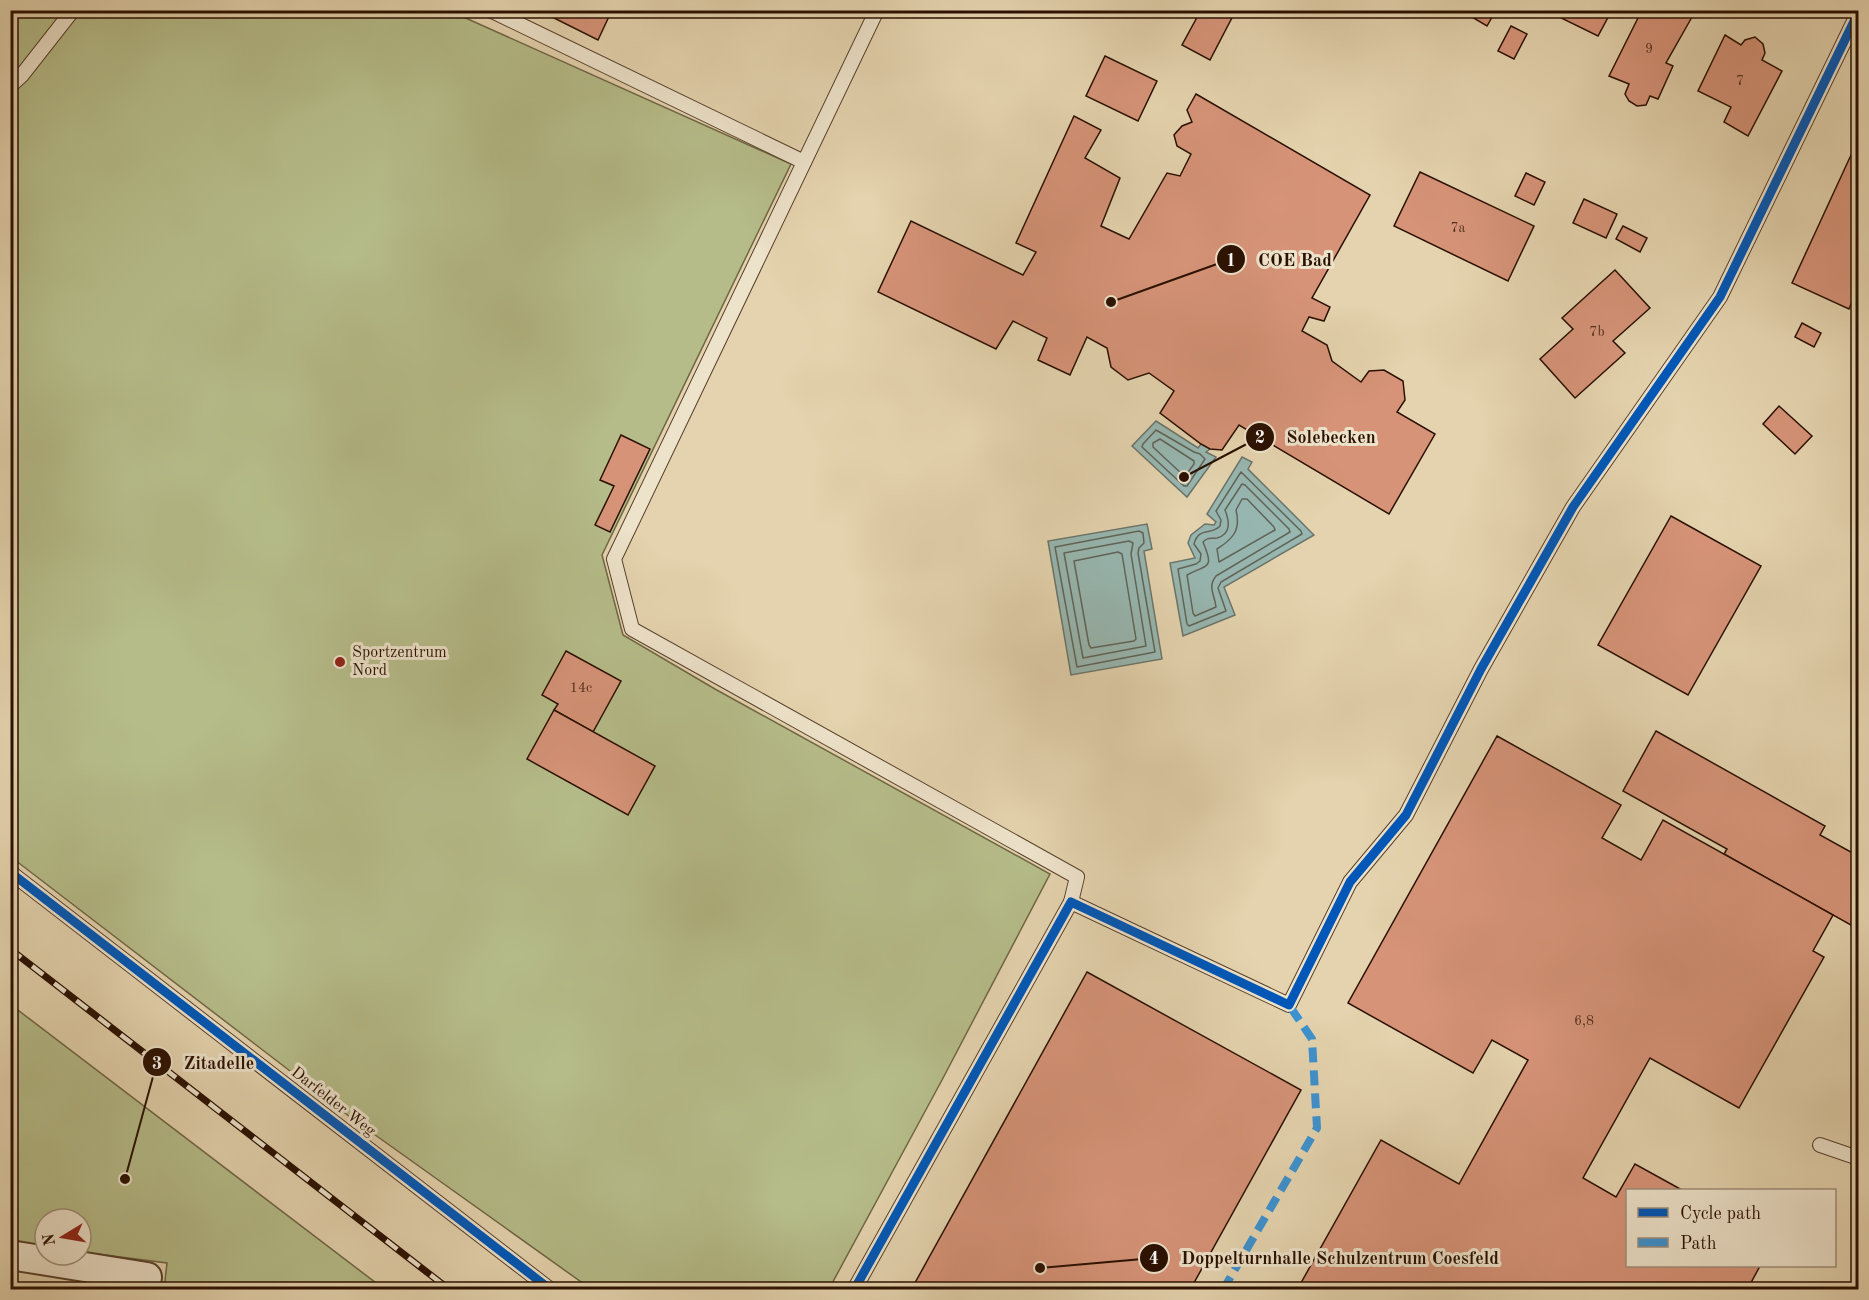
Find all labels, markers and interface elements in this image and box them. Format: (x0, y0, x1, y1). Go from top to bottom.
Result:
house number: 9 (1645, 42, 1653, 56)
house number: 7 (1736, 74, 1744, 88)
house number: 7a (1450, 221, 1466, 235)
callout: COE Bad (1216, 241, 1344, 277)
text: 1 (1226, 252, 1236, 270)
text: COE Bad (1258, 252, 1332, 270)
house number: 7b (1589, 325, 1605, 339)
callout: Solebecken (1245, 419, 1388, 455)
text: 2 (1255, 429, 1265, 447)
text: Solebecken (1286, 429, 1376, 447)
place label: Sportzentrum Nord (352, 645, 447, 679)
marker: Sportzentrum Nord (333, 655, 347, 669)
house number: 14c (570, 681, 592, 695)
house number: 6,8 (1574, 1014, 1594, 1028)
callout: Zitadelle (142, 1044, 266, 1080)
text: 3 (152, 1055, 162, 1073)
text: Zitadelle (184, 1055, 254, 1073)
street label: Darfelder Weg (288, 1064, 378, 1140)
legend (1626, 1189, 1836, 1267)
text: Cycle path (1680, 1205, 1761, 1223)
north arrow (33, 1207, 93, 1267)
text: N (41, 1231, 59, 1247)
text: Path (1680, 1235, 1717, 1253)
callout: Doppelturnhalle Schulzentrum Coesfeld (1139, 1240, 1511, 1276)
text: 4 (1149, 1250, 1159, 1268)
text: Doppelturnhalle Schulzentrum Coesfeld (1181, 1250, 1499, 1268)

